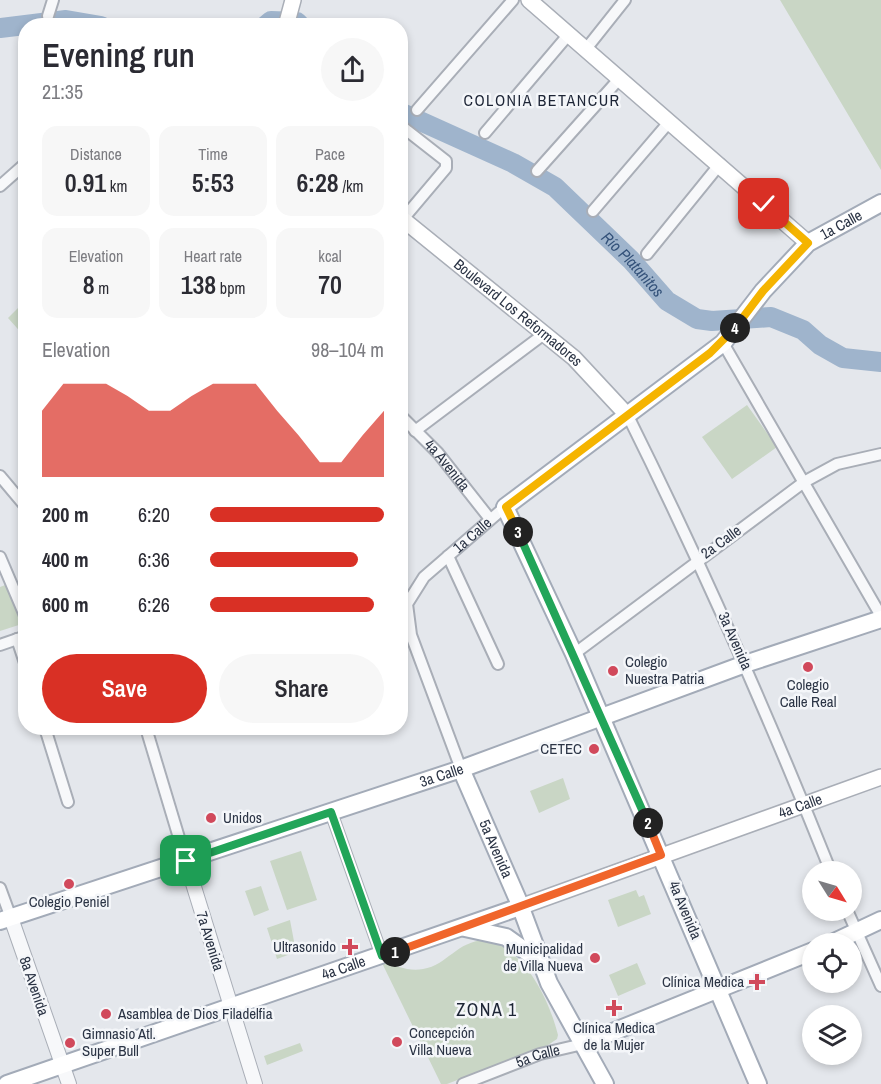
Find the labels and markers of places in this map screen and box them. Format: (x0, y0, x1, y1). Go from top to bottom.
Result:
pin (738, 178, 789, 229)
pin: 4 (720, 313, 750, 343)
pin: 3 (503, 517, 533, 547)
place label: Colegio Nuestra Patria (625, 651, 704, 689)
marker: Colegio Calle Real (801, 660, 815, 674)
marker: Colegio Nuestra Patria (606, 664, 620, 678)
place label: Colegio Calle Real (780, 674, 836, 712)
place label: CETEC (540, 738, 582, 759)
marker: CETEC (587, 742, 601, 756)
place label: Unidos (223, 807, 262, 828)
pin: 2 (633, 808, 663, 838)
marker: Unidos (204, 811, 218, 825)
pin (160, 835, 211, 886)
marker: Colegio Peniel (62, 877, 76, 891)
place label: Colegio Peniel (29, 891, 109, 912)
place label: Ultrasonido (273, 936, 336, 957)
pin: 1 (380, 937, 410, 967)
marker: Ultrasonido (341, 938, 359, 956)
place label: Municipalidad de Villa Nueva (503, 938, 583, 976)
marker: Municipalidad de Villa Nueva (588, 951, 602, 965)
place label: Clínica Medica (662, 971, 744, 992)
marker: Clínica Medica (748, 973, 766, 991)
marker: Clínica Medica de la Mujer (605, 999, 623, 1017)
place label: Asamblea de Dios Filadelfia (117, 1003, 273, 1024)
marker: Asamblea de Dios Filadelfia (99, 1007, 113, 1021)
place label: Clínica Medica de la Mujer (573, 1017, 655, 1055)
place label: Concepción Villa Nueva (409, 1022, 475, 1060)
place label: Gimnasio Atl. Super Bull (82, 1023, 156, 1061)
marker: Concepción Villa Nueva (390, 1035, 404, 1049)
marker: Gimnasio Atl. Super Bull (63, 1036, 77, 1050)

